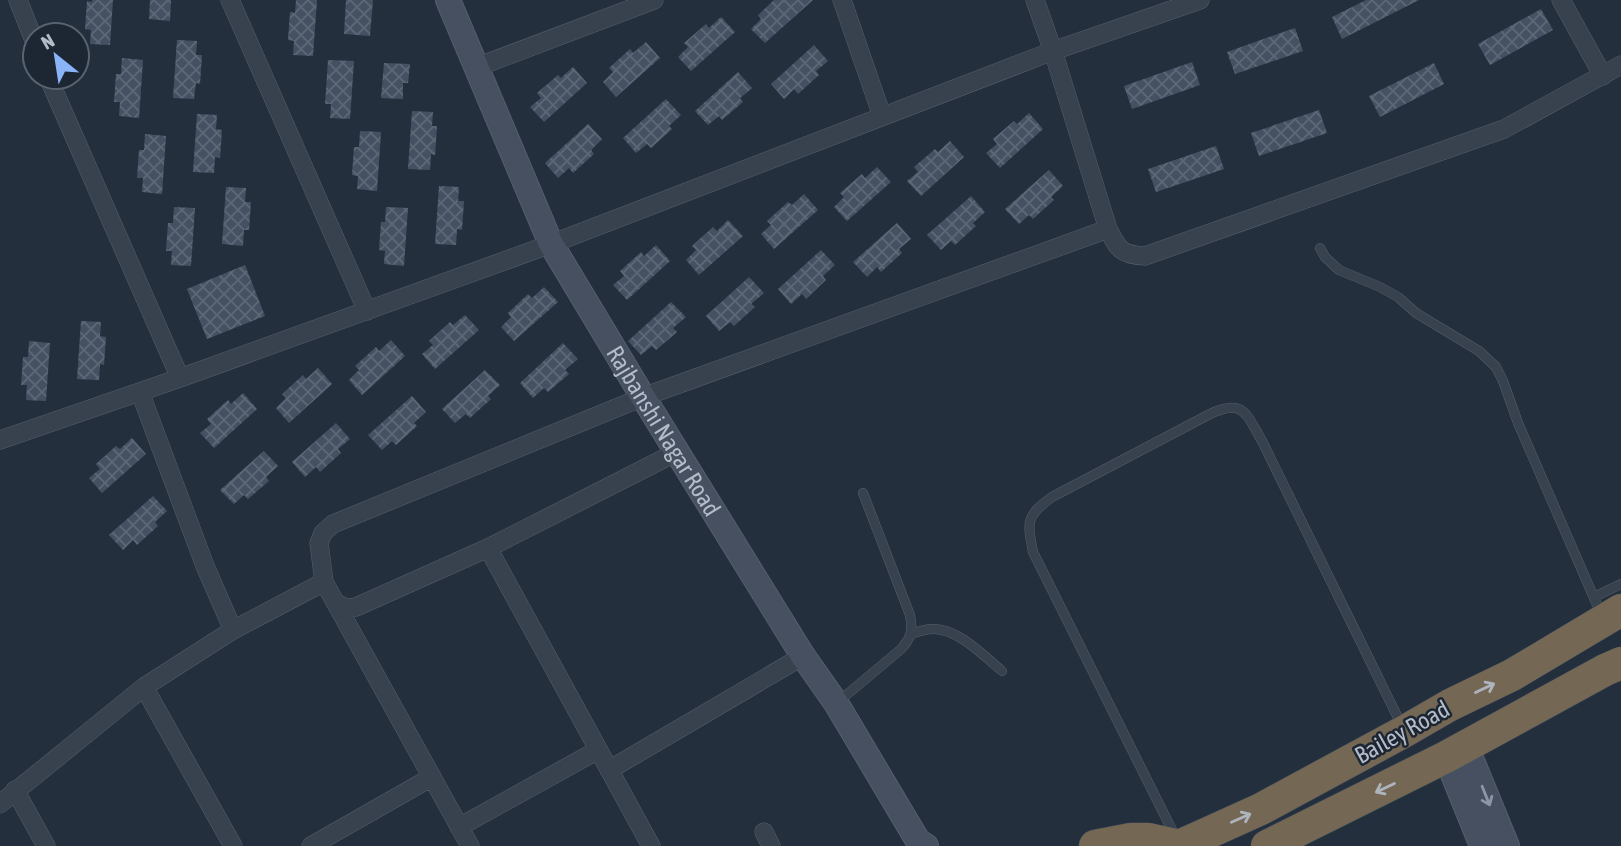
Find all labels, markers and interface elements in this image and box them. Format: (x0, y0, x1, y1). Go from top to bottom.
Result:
north arrow (21, 21, 91, 91)
text: N (37, 29, 58, 54)
street label: Rajbanshi Nagar Road (602, 341, 726, 521)
one-way arrow (1474, 681, 1495, 694)
street label: Bailey Road (1350, 695, 1454, 769)
one-way arrow (1375, 781, 1396, 795)
one-way arrow (1481, 784, 1494, 806)
one-way arrow (1230, 811, 1251, 824)

